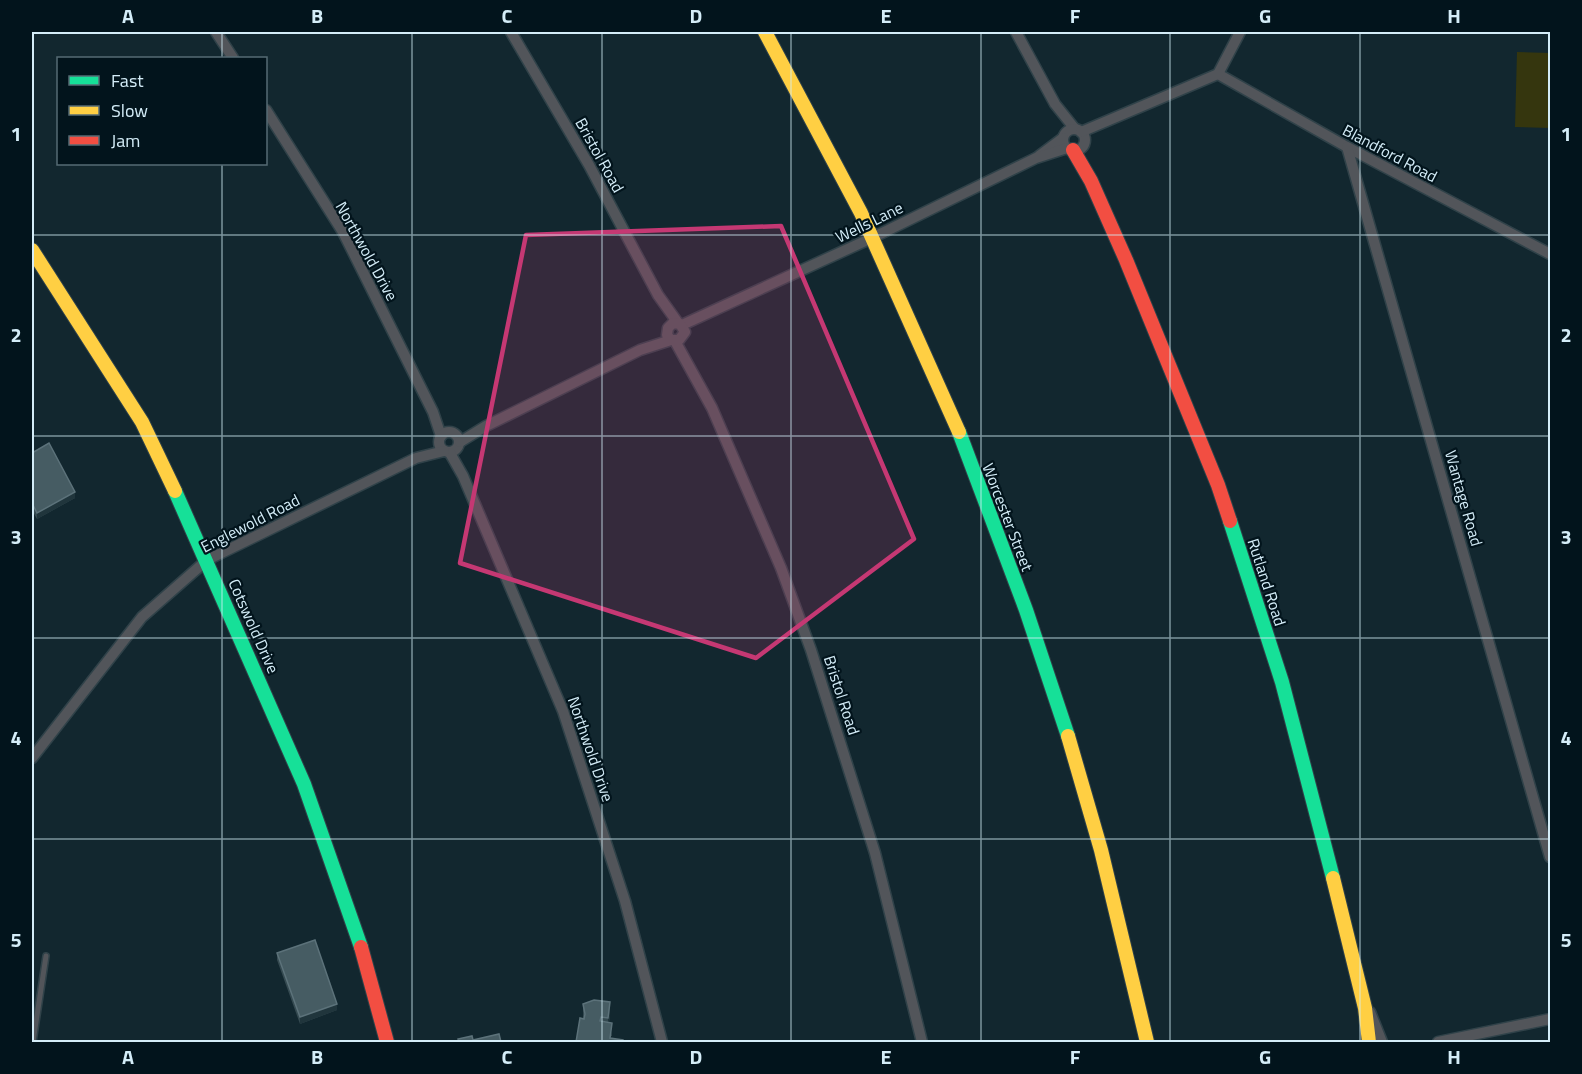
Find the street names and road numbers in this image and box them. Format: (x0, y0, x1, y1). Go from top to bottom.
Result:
street label: Bristol Road (570, 113, 630, 197)
street label: Blandford Road (1338, 118, 1442, 188)
street label: Wells Lane (831, 195, 907, 249)
street label: Northwold Drive (330, 197, 404, 305)
street label: Wantage Road (1439, 447, 1489, 549)
street label: Worcester Street (976, 459, 1040, 575)
street label: Englewold Road (196, 488, 304, 558)
street label: Rutland Road (1242, 535, 1292, 629)
street label: Cotswold Drive (222, 575, 286, 677)
street label: Bristol Road (818, 652, 866, 738)
street label: Northwold Drive (562, 693, 620, 805)

